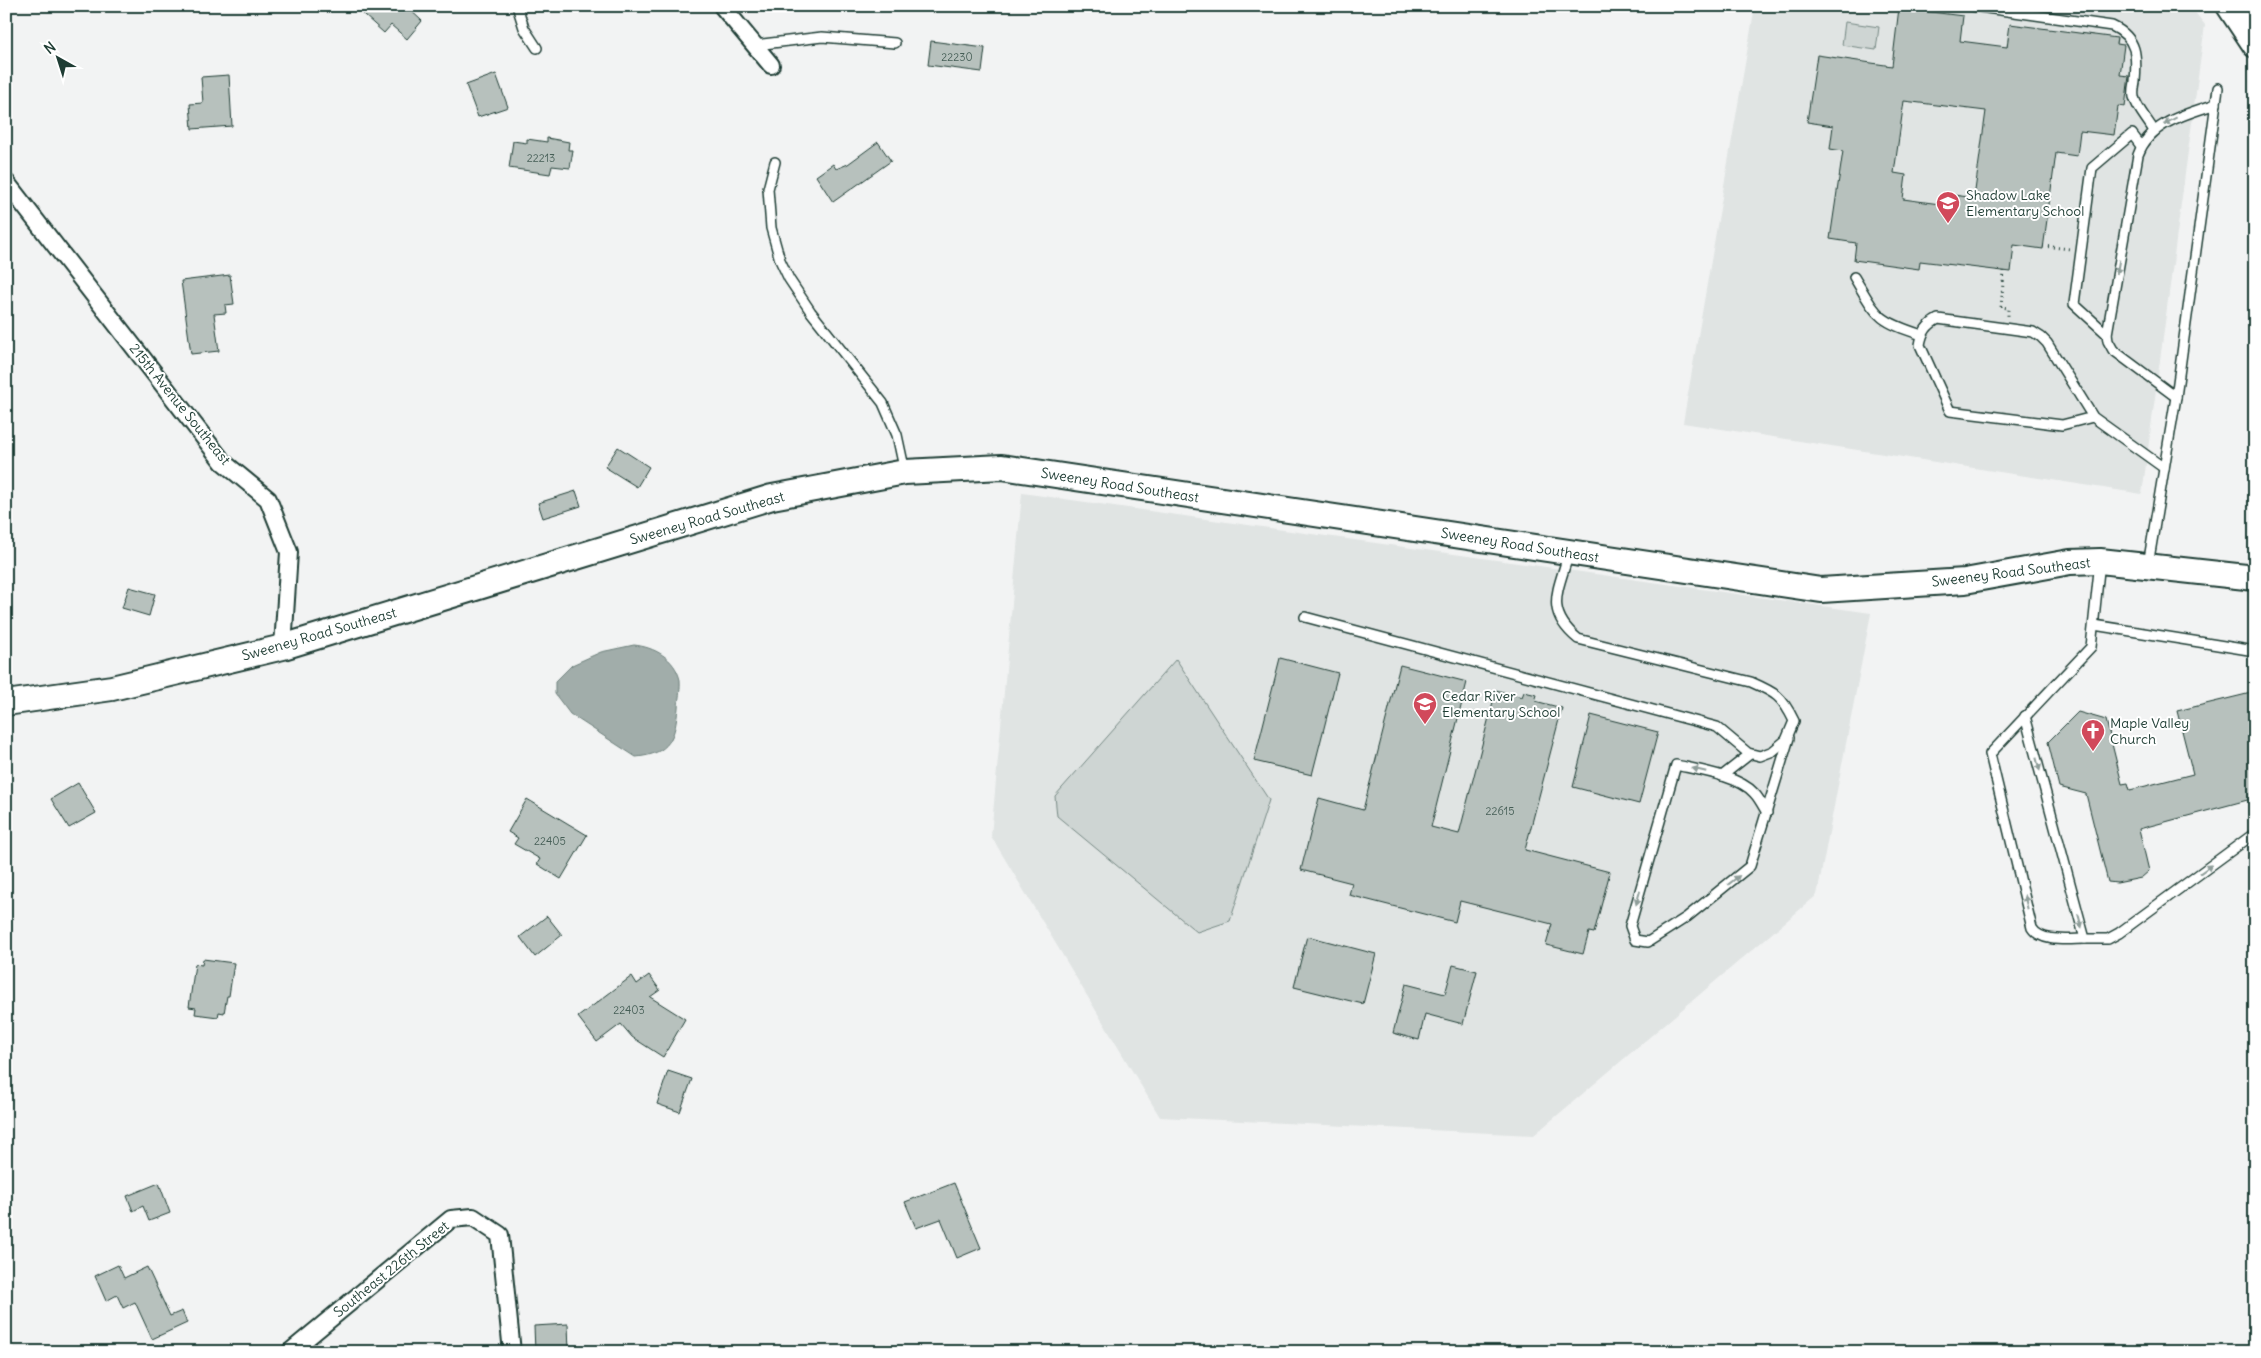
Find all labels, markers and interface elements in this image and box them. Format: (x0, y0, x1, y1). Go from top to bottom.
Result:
north arrow (32, 32, 82, 82)
text: N (40, 38, 59, 58)
house number: 22230 (941, 50, 973, 64)
one-way arrow (2164, 116, 2177, 125)
house number: 22213 (527, 151, 555, 165)
place label: Shadow Lake Elementary School (1966, 186, 2084, 220)
school or university icon: Shadow Lake Elementary School (1935, 190, 1961, 224)
one-way arrow (2114, 259, 2122, 275)
street label: 215th Avenue Southeast (126, 340, 235, 469)
street label: Sweeney Road Southeast (1040, 464, 1201, 506)
street label: Sweeney Road Southeast (628, 487, 787, 549)
street label: Sweeney Road Southeast (1440, 524, 1601, 566)
street label: Sweeney Road Southeast (1930, 553, 2092, 591)
street label: Sweeney Road Southeast (240, 603, 399, 665)
place label: Cedar River Elementary School (1442, 687, 1560, 721)
school or university icon: Cedar River Elementary School (1412, 691, 1438, 725)
place label: Maple Valley Church (2110, 714, 2189, 748)
church icon: Maple Valley Church (2080, 718, 2106, 752)
one-way arrow (2034, 756, 2042, 771)
one-way arrow (1692, 766, 1707, 774)
house number: 22615 (1485, 804, 1515, 818)
house number: 22405 (534, 834, 566, 848)
one-way arrow (2199, 864, 2213, 874)
one-way arrow (1727, 875, 1740, 886)
one-way arrow (1634, 891, 1642, 906)
one-way arrow (2021, 894, 2029, 909)
one-way arrow (2076, 913, 2084, 928)
house number: 22403 (613, 1003, 645, 1017)
street label: Southeast 226th Street (330, 1217, 453, 1321)

